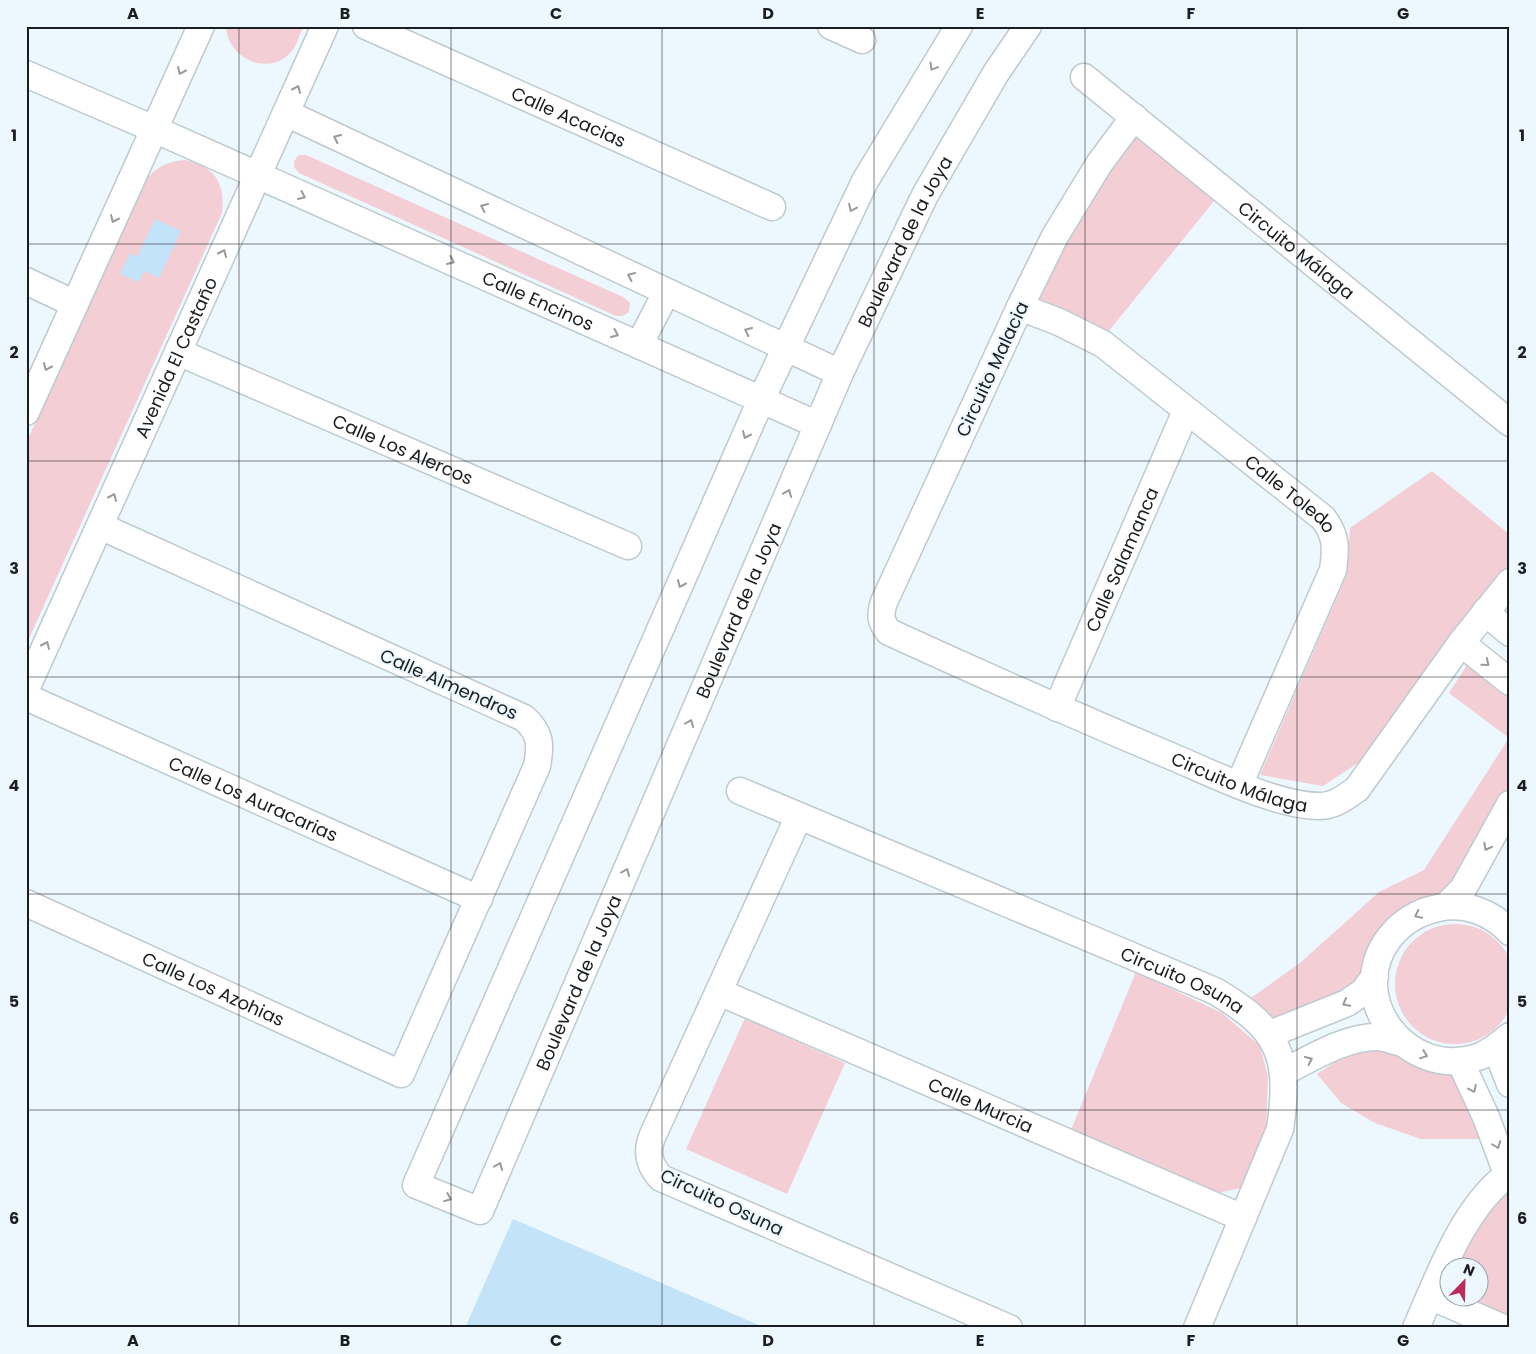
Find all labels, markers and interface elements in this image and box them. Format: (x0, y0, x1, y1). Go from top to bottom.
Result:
text: A (127, 2, 139, 25)
text: B (340, 2, 350, 25)
text: C (550, 2, 562, 25)
text: D (762, 2, 774, 25)
text: E (976, 2, 984, 25)
text: F (1187, 2, 1196, 25)
text: G (1397, 2, 1409, 25)
one-way arrow (929, 62, 939, 71)
one-way arrow (176, 66, 187, 75)
street label: Calle Acacias (507, 80, 630, 153)
one-way arrow (290, 85, 301, 94)
text: 1 (11, 124, 17, 147)
text: 1 (1519, 124, 1525, 147)
one-way arrow (333, 133, 342, 144)
street label: Boulevard de la Joya (851, 151, 958, 331)
one-way arrow (297, 189, 306, 200)
street label: Circuito Málaga (1233, 195, 1360, 305)
one-way arrow (480, 203, 489, 213)
one-way arrow (848, 203, 858, 212)
one-way arrow (109, 214, 120, 223)
one-way arrow (216, 249, 227, 258)
one-way arrow (446, 255, 455, 266)
street label: Calle Encinos (479, 265, 598, 336)
one-way arrow (627, 272, 636, 283)
street label: Avenida El Castaño (128, 273, 223, 442)
street label: Circuito Malacia (950, 297, 1034, 441)
one-way arrow (744, 326, 753, 337)
one-way arrow (610, 328, 619, 339)
text: 2 (9, 341, 19, 364)
text: 2 (1517, 341, 1527, 364)
one-way arrow (42, 362, 53, 371)
street label: Calle Los Alercos (329, 408, 477, 490)
one-way arrow (742, 430, 753, 439)
street label: Calle Toledo (1240, 448, 1342, 537)
street label: Calle Salamanca (1079, 483, 1164, 636)
one-way arrow (782, 489, 793, 498)
one-way arrow (107, 493, 117, 502)
street label: Boulevard de la Joya (689, 519, 787, 702)
text: 3 (9, 557, 19, 580)
text: 3 (1517, 557, 1527, 580)
one-way arrow (676, 579, 687, 588)
one-way arrow (40, 641, 51, 650)
street label: Calle Almendros (376, 642, 522, 726)
one-way arrow (1480, 657, 1489, 666)
one-way arrow (683, 719, 694, 728)
street label: Circuito Málaga (1167, 745, 1309, 818)
street label: Calle Los Auracarias (165, 750, 342, 847)
text: 4 (9, 774, 20, 797)
text: 4 (1517, 774, 1528, 797)
one-way arrow (1483, 841, 1493, 850)
one-way arrow (619, 868, 630, 877)
street label: Boulevard de la Joya (529, 891, 627, 1074)
one-way arrow (1414, 908, 1423, 919)
street label: Circuito Osuna (1117, 940, 1249, 1019)
street label: Calle Los Azohias (138, 945, 289, 1032)
text: 5 (9, 990, 19, 1013)
text: 5 (1517, 990, 1527, 1013)
one-way arrow (1342, 997, 1351, 1007)
one-way arrow (1419, 1049, 1428, 1059)
one-way arrow (1304, 1056, 1313, 1066)
street label: Calle Murcia (924, 1071, 1037, 1139)
one-way arrow (1467, 1084, 1477, 1093)
one-way arrow (1491, 1141, 1501, 1149)
one-way arrow (493, 1162, 504, 1171)
street label: Circuito Osuna (656, 1162, 788, 1242)
one-way arrow (443, 1192, 452, 1202)
text: 6 (9, 1207, 19, 1230)
text: 6 (1517, 1207, 1527, 1230)
north arrow (1438, 1256, 1488, 1306)
text: N (1460, 1259, 1478, 1281)
text: A (127, 1329, 139, 1352)
text: B (340, 1329, 350, 1352)
text: C (550, 1329, 562, 1352)
text: D (762, 1329, 774, 1352)
text: E (976, 1329, 984, 1352)
text: F (1187, 1329, 1196, 1352)
text: G (1397, 1329, 1409, 1352)

